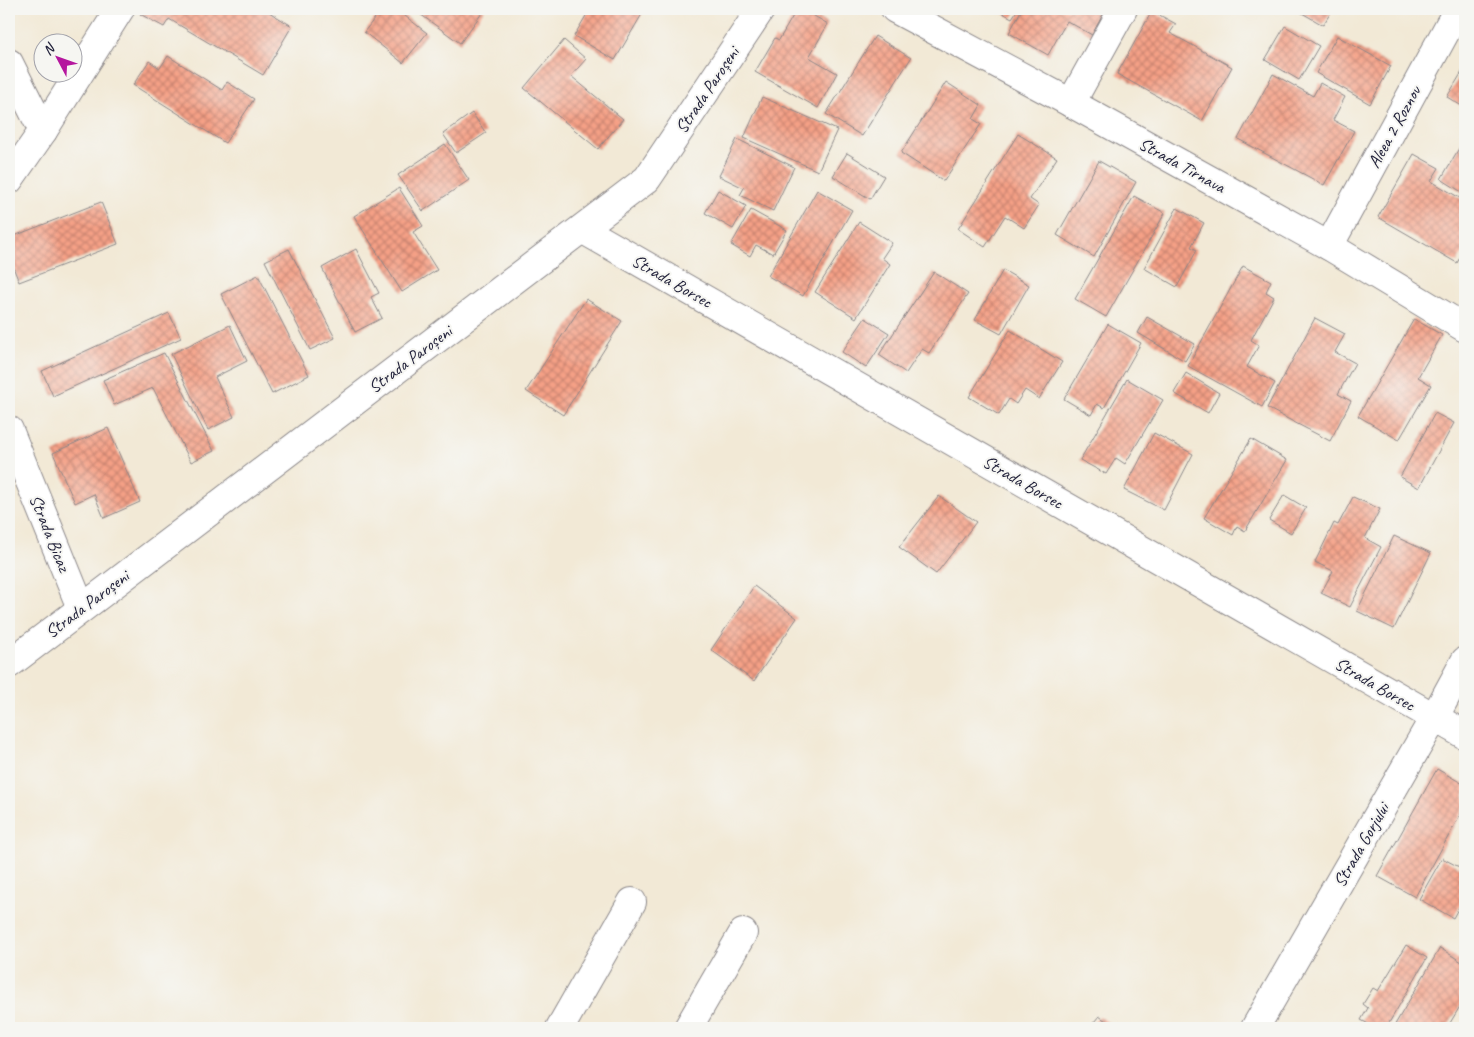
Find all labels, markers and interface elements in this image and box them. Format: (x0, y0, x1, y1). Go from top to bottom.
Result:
north arrow (32, 32, 82, 82)
text: N (39, 39, 59, 59)
street label: Strada Paroșeni (670, 40, 745, 137)
street label: Aleea 2 Roznov (1363, 81, 1426, 172)
street label: Strada Tîrnava (1135, 132, 1231, 199)
street label: Strada Borsec (628, 249, 717, 313)
street label: Strada Paroșeni (364, 319, 458, 398)
street label: Strada Borsec (979, 450, 1068, 514)
street label: Strada Bicaz (25, 491, 76, 577)
street label: Strada Paroșeni (41, 564, 135, 643)
street label: Strada Borsec (1331, 652, 1420, 716)
street label: Strada Gorjului (1328, 797, 1395, 891)

